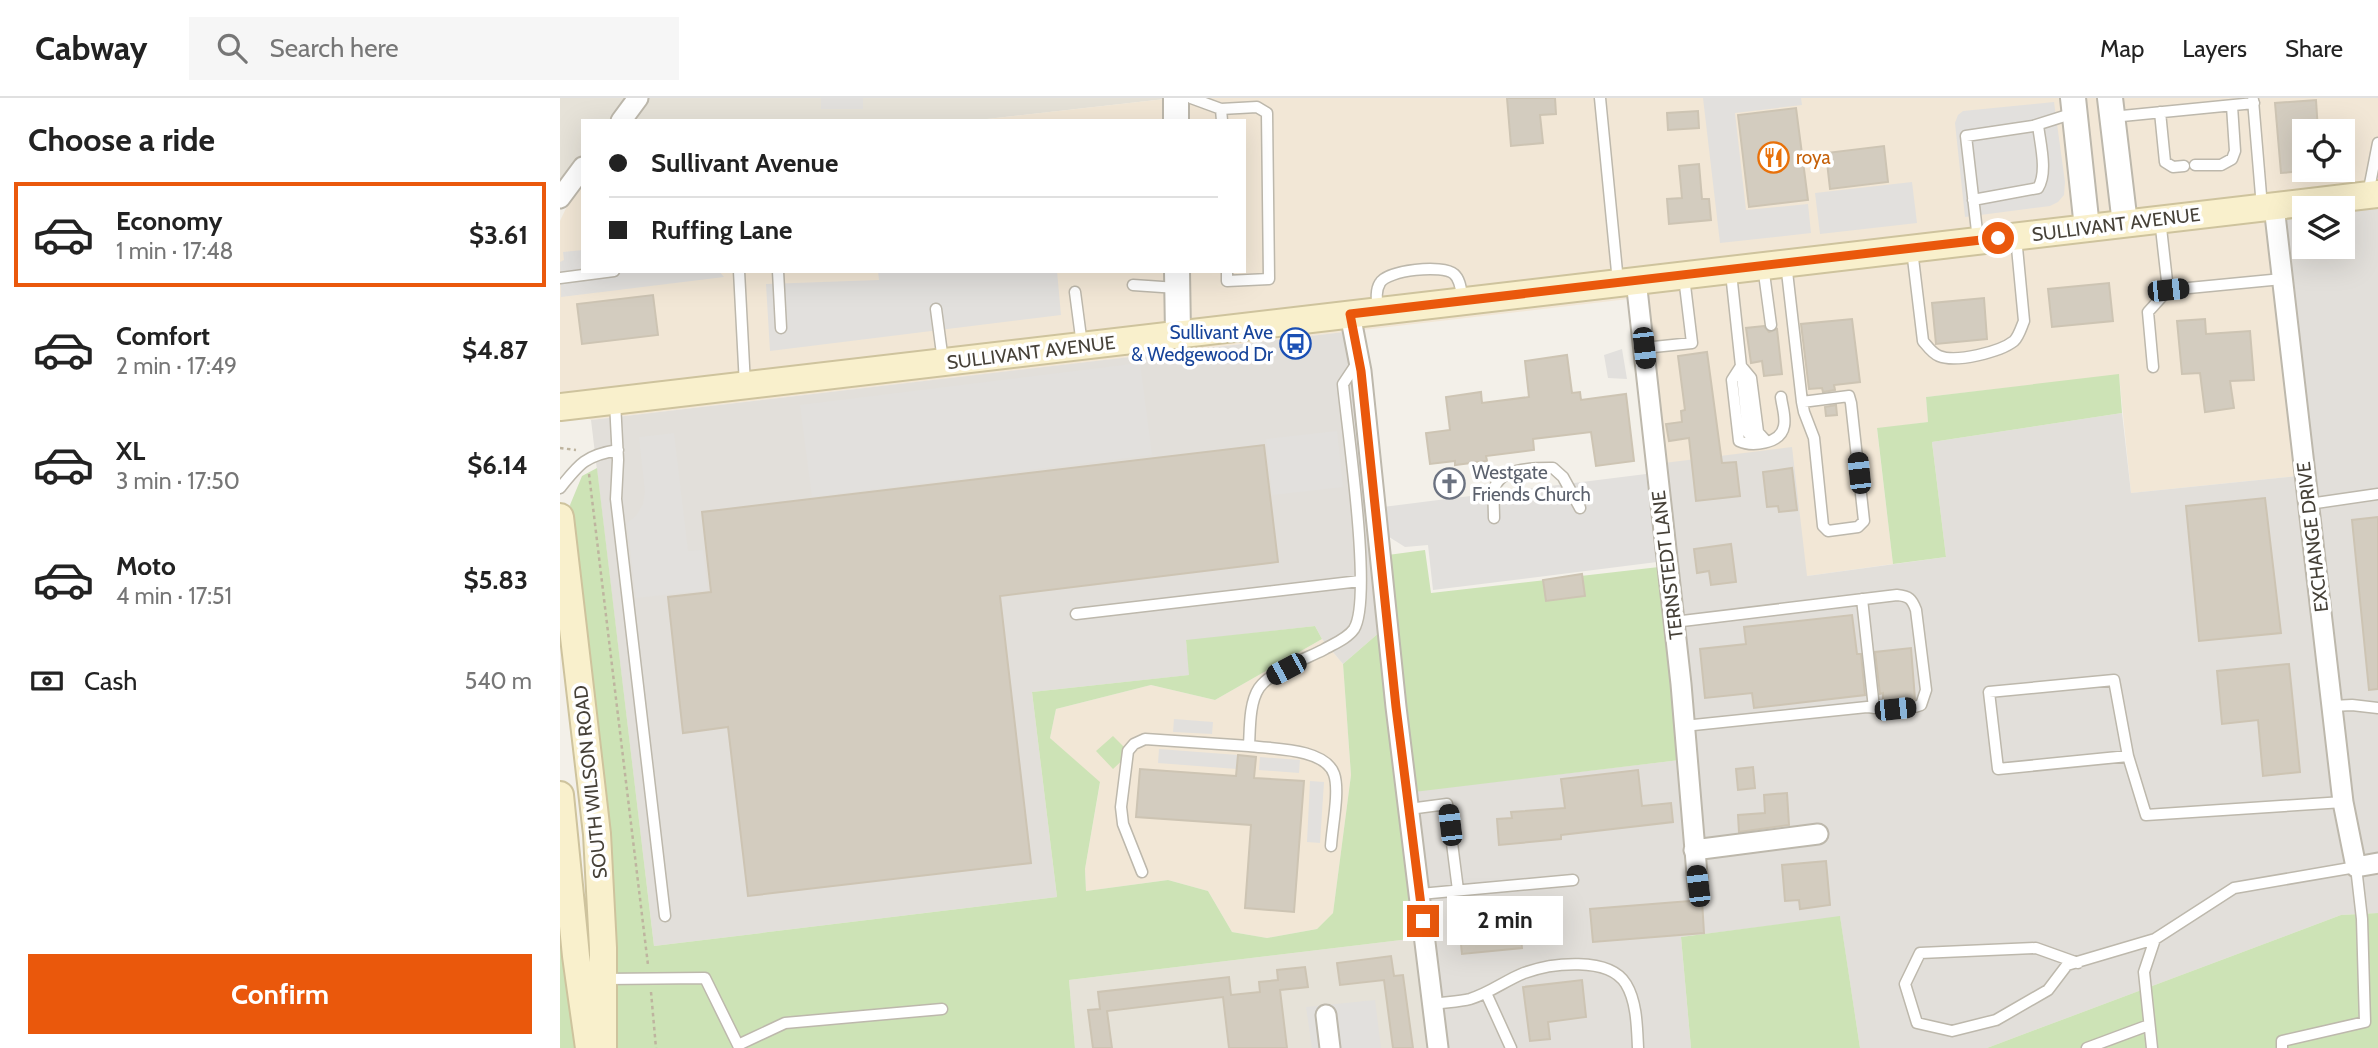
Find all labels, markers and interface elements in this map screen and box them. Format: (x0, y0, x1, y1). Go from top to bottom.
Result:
search box (189, 17, 679, 80)
text: Cabway (35, 28, 147, 68)
icon: search (213, 29, 251, 67)
text: Search here (269, 32, 399, 64)
text: Map (2100, 34, 2144, 63)
text: Layers (2182, 34, 2247, 63)
text: Share (2285, 34, 2343, 63)
map controls (2292, 119, 2355, 259)
button: locate (2292, 119, 2355, 182)
text: Choose a ride (28, 120, 215, 159)
restaurant icon: roya (1756, 140, 1790, 174)
place label: roya (1796, 146, 1831, 169)
text: Sullivant Avenue (651, 147, 838, 179)
button: layers (2292, 196, 2355, 259)
icon: car (32, 203, 95, 266)
street label: SULLIVANT AVENUE (2031, 203, 2202, 246)
text: Economy (116, 205, 222, 237)
text: Ruffing Lane (651, 214, 792, 246)
text: $3.61 (469, 219, 528, 251)
route start (1982, 222, 2014, 254)
text: 1 min · 17:48 (116, 237, 233, 265)
car (2147, 277, 2190, 303)
icon: car (32, 318, 95, 381)
text: Comfort (116, 320, 210, 352)
place label: Sullivant Ave & Wedgewood Dr (1131, 321, 1273, 366)
bus stop icon: Sullivant Ave & Wedgewood Dr (1279, 326, 1313, 360)
car (1632, 326, 1657, 370)
street label: SULLIVANT AVENUE (946, 331, 1117, 374)
text: $4.87 (462, 334, 528, 366)
text: 2 min · 17:49 (116, 352, 237, 380)
icon: car (32, 433, 95, 496)
text: XL (116, 435, 145, 467)
text: $6.14 (467, 449, 528, 481)
car (1847, 451, 1872, 495)
street label: EXCHANGE DRIVE (2292, 460, 2333, 613)
place label: Westgate Friends Church (1472, 461, 1591, 506)
church icon: Westgate Friends Church (1432, 466, 1466, 500)
text: 3 min · 17:50 (116, 467, 240, 495)
street label: TERNSTEDT LANE (1647, 489, 1688, 641)
icon: car (32, 548, 95, 611)
text: Moto (116, 550, 176, 582)
text: $5.83 (463, 564, 528, 596)
text: 4 min · 17:51 (116, 582, 232, 610)
car (1263, 650, 1310, 688)
icon: cash (28, 662, 66, 700)
text: Cash (84, 665, 137, 697)
text: 540 m (465, 667, 532, 695)
street label: SOUTH WILSON ROAD (569, 684, 612, 880)
car (1874, 696, 1917, 722)
car (1438, 803, 1463, 847)
car (1686, 864, 1711, 908)
callout: 2 min (1448, 896, 1563, 946)
route end (1407, 905, 1439, 937)
text: 2 min (1477, 906, 1533, 934)
button: Confirm (28, 954, 532, 1034)

